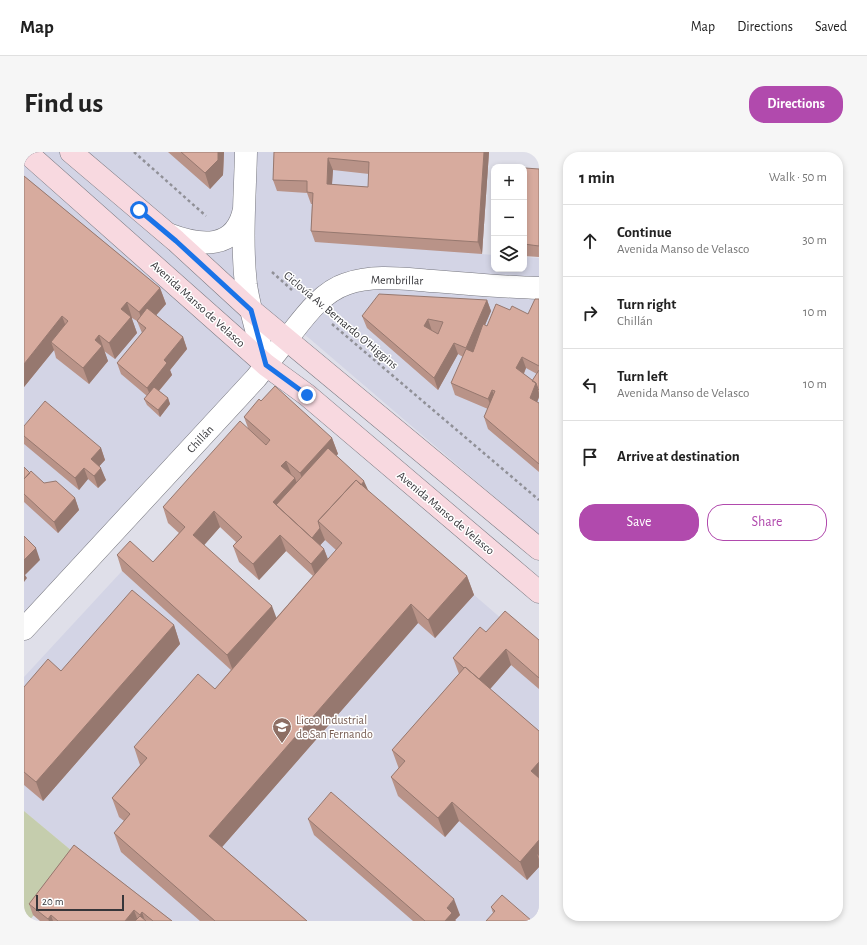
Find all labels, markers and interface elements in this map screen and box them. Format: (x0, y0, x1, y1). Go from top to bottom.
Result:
text: Map (20, 18, 54, 37)
text: Map (691, 20, 715, 34)
text: Directions (737, 20, 793, 34)
text: Saved (815, 20, 847, 34)
button: Directions (749, 86, 843, 123)
text: Find us (24, 90, 103, 118)
map controls (491, 164, 527, 272)
button: + (491, 164, 527, 200)
text: 1 min (579, 169, 615, 186)
text: Walk · 50 m (769, 171, 827, 184)
button: − (491, 200, 527, 236)
route start (130, 201, 148, 219)
text: Continue (617, 225, 672, 240)
icon: ahead (579, 230, 601, 252)
text: 30 m (802, 234, 827, 247)
button: layers (491, 236, 527, 272)
text: Avenida Manso de Velasco (617, 243, 749, 256)
street label: Avenida Manso de Velasco (149, 259, 248, 349)
street label: Ciclovía Av. Bernardo O'Higgins (282, 269, 400, 371)
street label: Membrillar (371, 274, 423, 286)
text: Turn right (617, 297, 676, 312)
icon: right (579, 302, 601, 324)
text: 10 m (803, 306, 827, 319)
text: Chillán (617, 315, 653, 328)
text: Turn left (617, 369, 668, 384)
icon: left (579, 374, 601, 396)
text: 10 m (803, 378, 827, 391)
route end (298, 386, 316, 404)
text: Avenida Manso de Velasco (617, 387, 749, 400)
street label: Chillán (184, 423, 216, 455)
icon: arrive (579, 446, 601, 468)
text: Arrive at destination (617, 449, 740, 464)
street label: Avenida Manso de Velasco (395, 469, 497, 557)
button: Save (579, 504, 699, 541)
button: Share (707, 504, 827, 541)
place label: Liceo Industrial de San Fernando (296, 714, 373, 740)
school or university icon: Liceo Industrial de San Fernando (271, 716, 293, 744)
scale bar (36, 893, 124, 912)
text: 20 m (42, 896, 63, 907)

